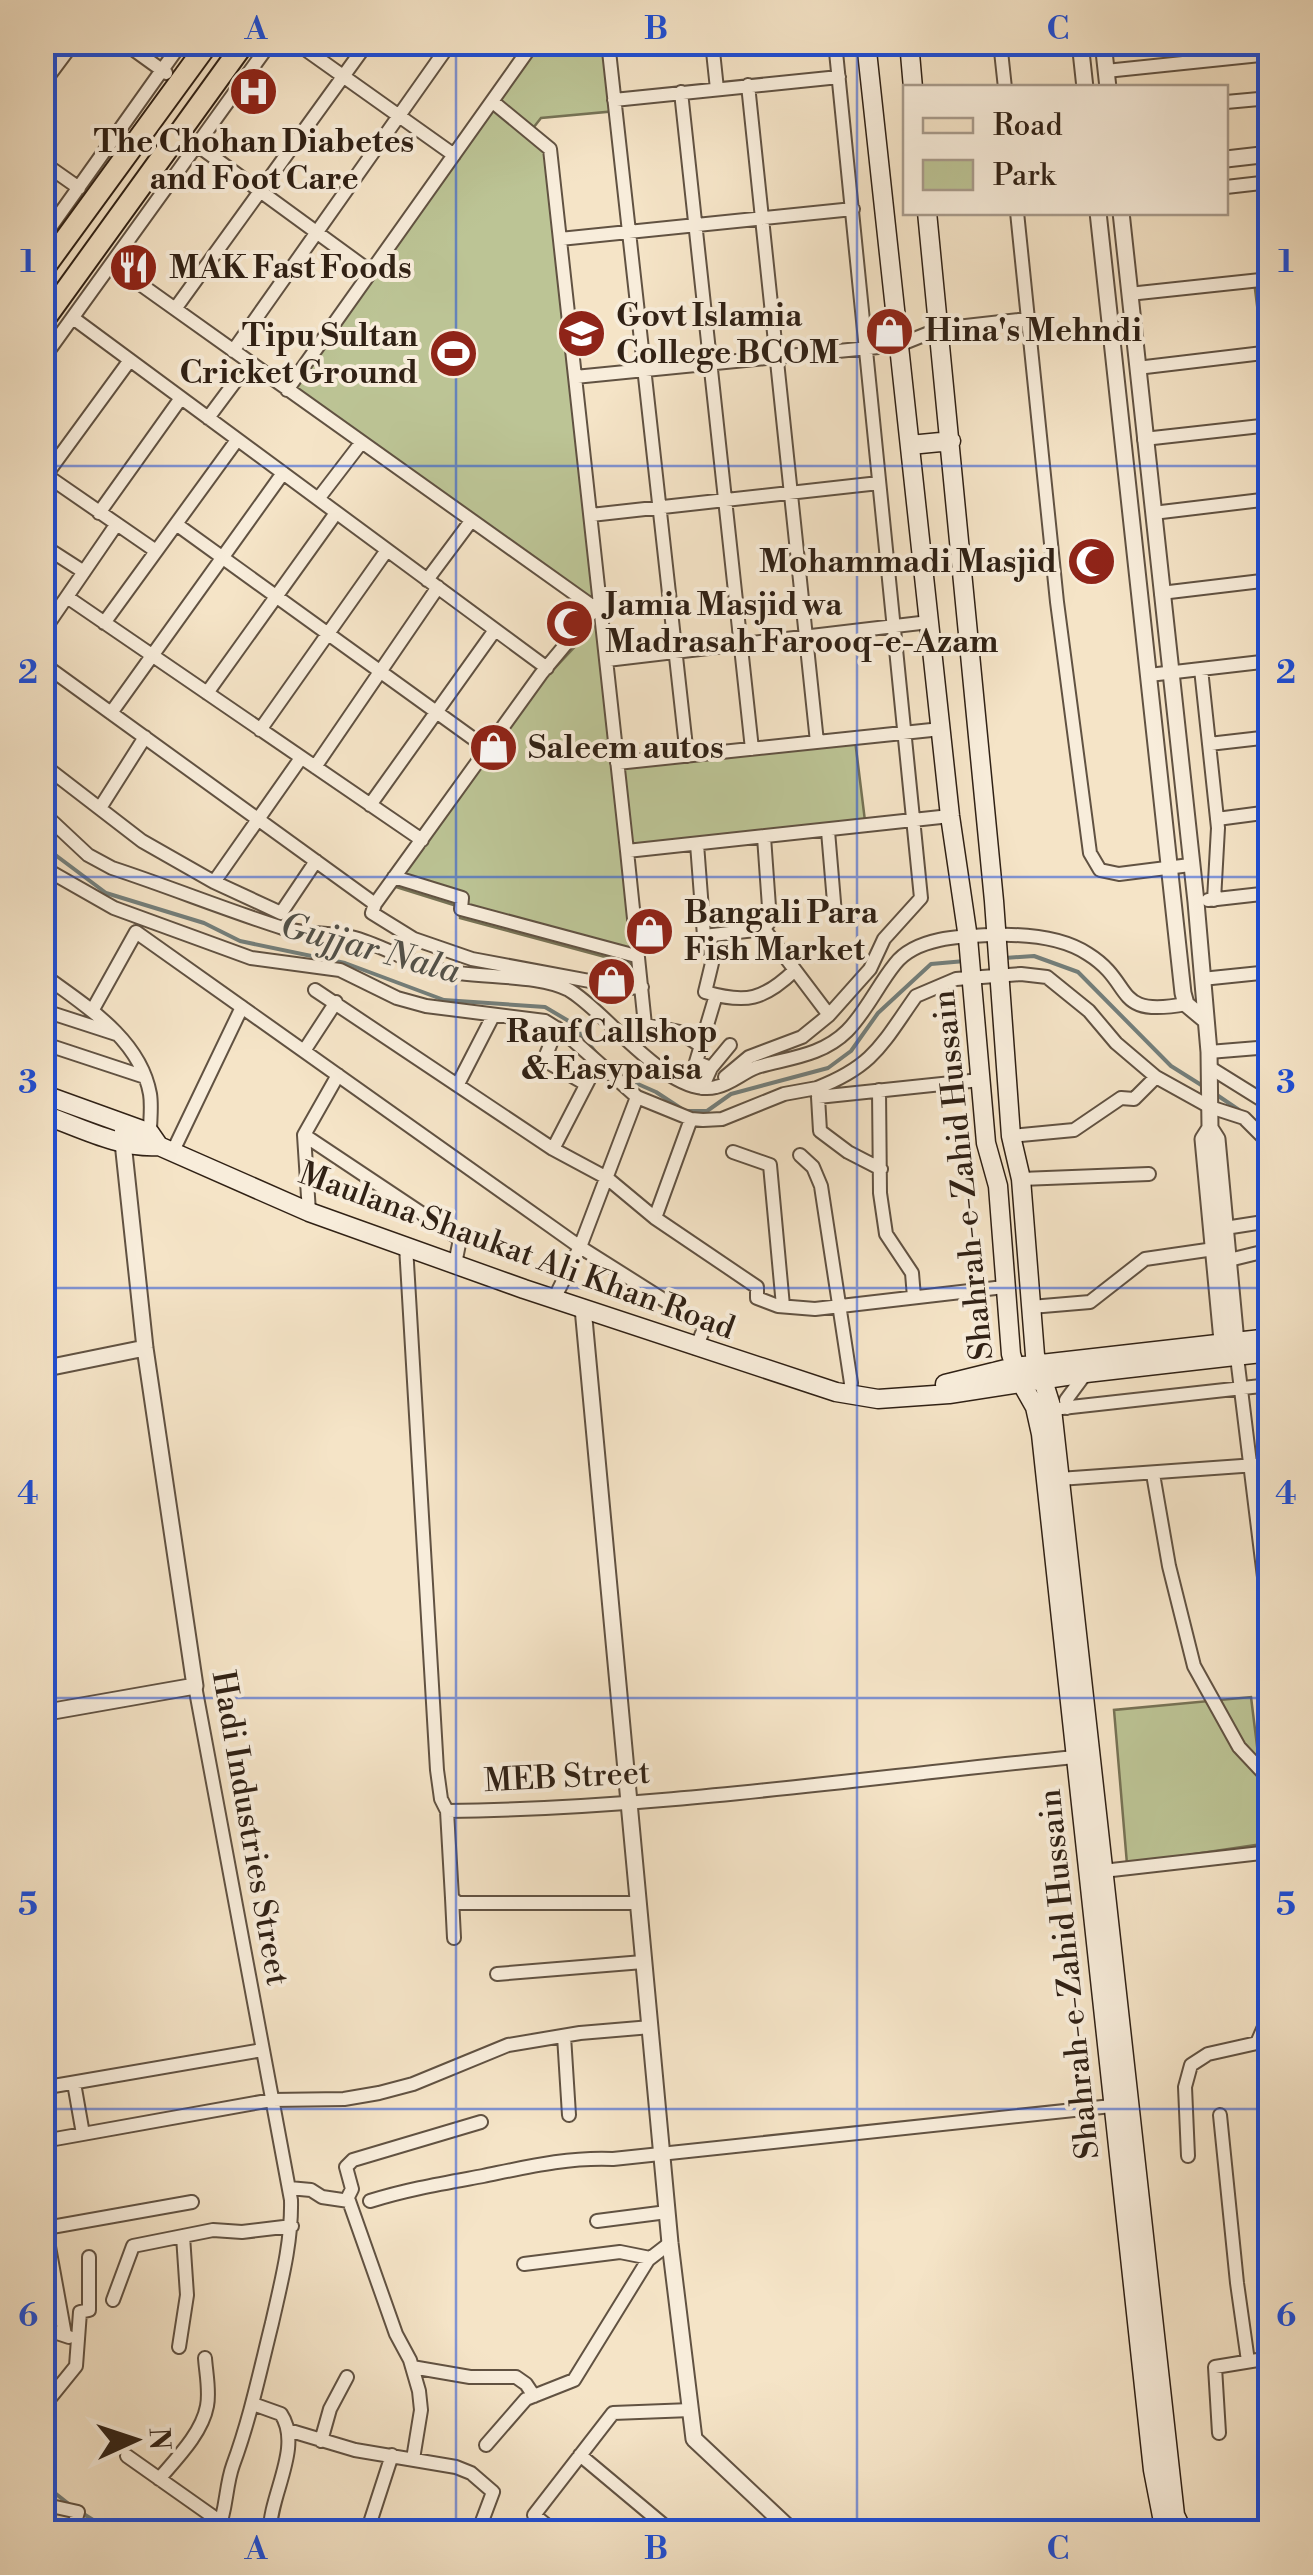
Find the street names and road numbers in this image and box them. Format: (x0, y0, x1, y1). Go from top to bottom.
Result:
street label: Shahrah-e-Zahid Hussain (924, 988, 1002, 1362)
street label: Maulana Shaukat Ali Khan Road (294, 1153, 740, 1349)
street label: Hadi Industries Street (203, 1667, 297, 1989)
street label: MEB Street (483, 1753, 651, 1801)
street label: Shahrah-e-Zahid Hussain (1030, 1787, 1108, 2161)

